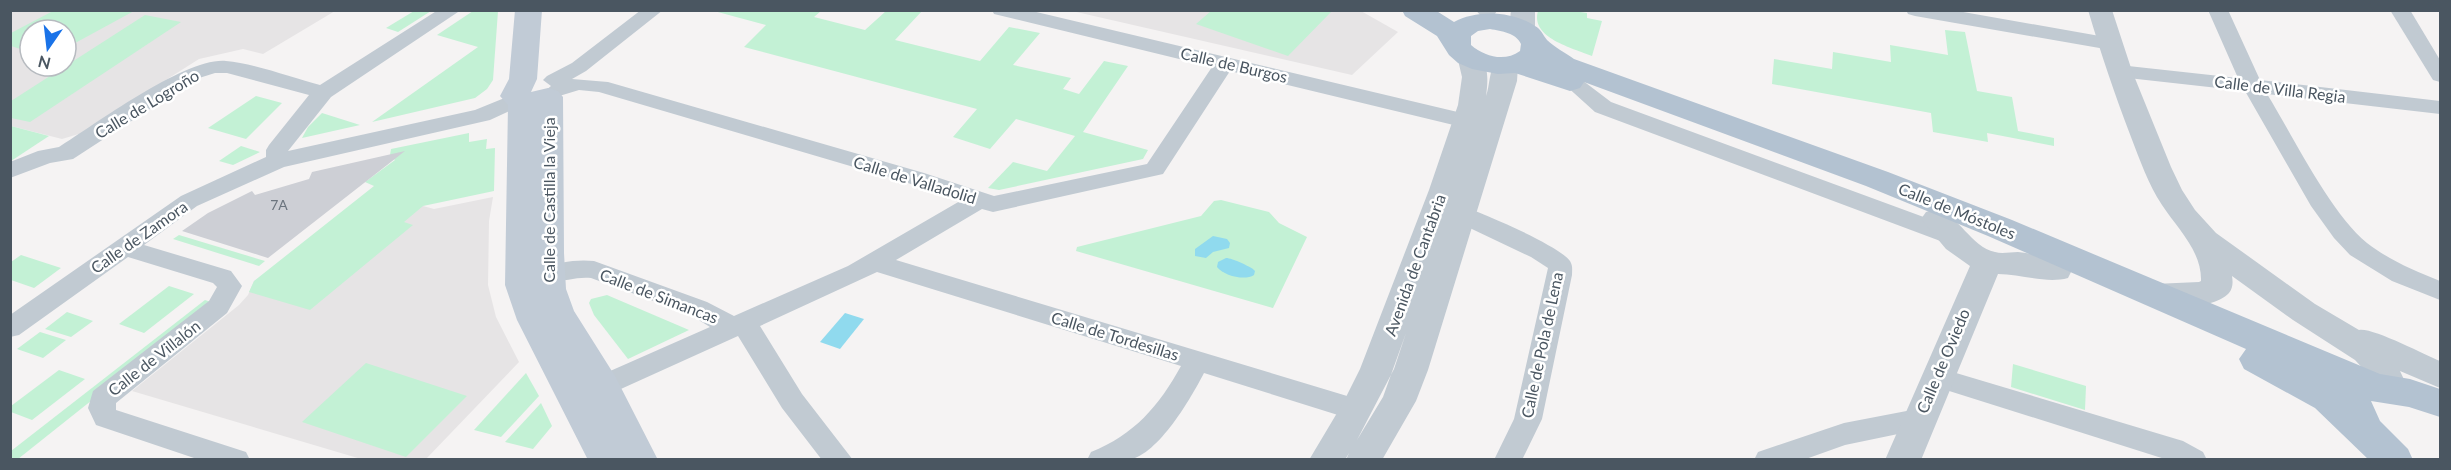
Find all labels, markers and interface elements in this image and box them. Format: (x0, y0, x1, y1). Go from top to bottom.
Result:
north arrow (18, 18, 78, 78)
street label: Calle de Burgos (1179, 43, 1290, 86)
text: N (36, 52, 53, 74)
street label: Calle de Logroño (91, 65, 202, 142)
street label: Calle de Villa Regia (2213, 71, 2347, 106)
street label: Calle de Castilla la Vieja (539, 117, 558, 283)
street label: Calle de Valladolid (851, 152, 979, 207)
street label: Calle de Móstoles (1896, 178, 2019, 243)
street label: Avenida de Cantabria (1380, 191, 1449, 338)
street label: Calle de Zamora (87, 196, 191, 277)
house number: 7A (270, 196, 288, 213)
street label: Calle de Simancas (597, 264, 721, 327)
street label: Calle de Pola de Lena (1517, 270, 1566, 420)
street label: Calle de Oviedo (1912, 306, 1973, 416)
street label: Calle de Tordesillas (1049, 307, 1181, 364)
street label: Calle de Villalón (104, 316, 204, 399)

